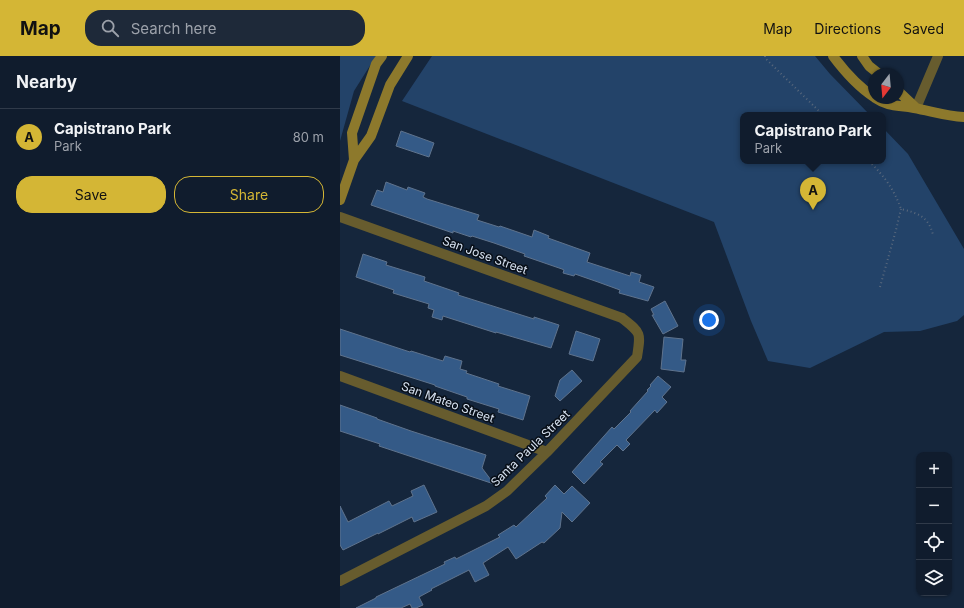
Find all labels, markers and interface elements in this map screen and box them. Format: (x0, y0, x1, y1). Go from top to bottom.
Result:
search box (85, 10, 365, 46)
text: Map (20, 17, 61, 40)
icon: search (99, 17, 121, 39)
text: Search here (131, 19, 216, 38)
text: Map (763, 20, 792, 37)
text: Directions (814, 20, 881, 37)
text: Saved (903, 20, 944, 37)
north arrow (868, 68, 904, 104)
text: Nearby (16, 72, 77, 92)
popup (740, 112, 886, 164)
text: Capistrano Park (54, 119, 171, 138)
text: Capistrano Park (754, 121, 872, 140)
text: A (24, 129, 34, 145)
text: 80 m (293, 129, 324, 145)
text: Park (54, 138, 82, 154)
text: Park (754, 140, 782, 156)
button: Save (16, 176, 166, 213)
button: Share (174, 176, 324, 213)
pin: A (800, 177, 826, 210)
street label: San Jose Street (440, 233, 530, 277)
your location (699, 310, 719, 330)
street label: San Mateo Street (400, 378, 497, 426)
street label: Santa Paula Street (487, 406, 573, 490)
map controls (916, 452, 952, 596)
button: + (916, 452, 952, 488)
button: − (916, 488, 952, 524)
button: locate (916, 524, 952, 560)
button: layers (916, 560, 952, 596)

